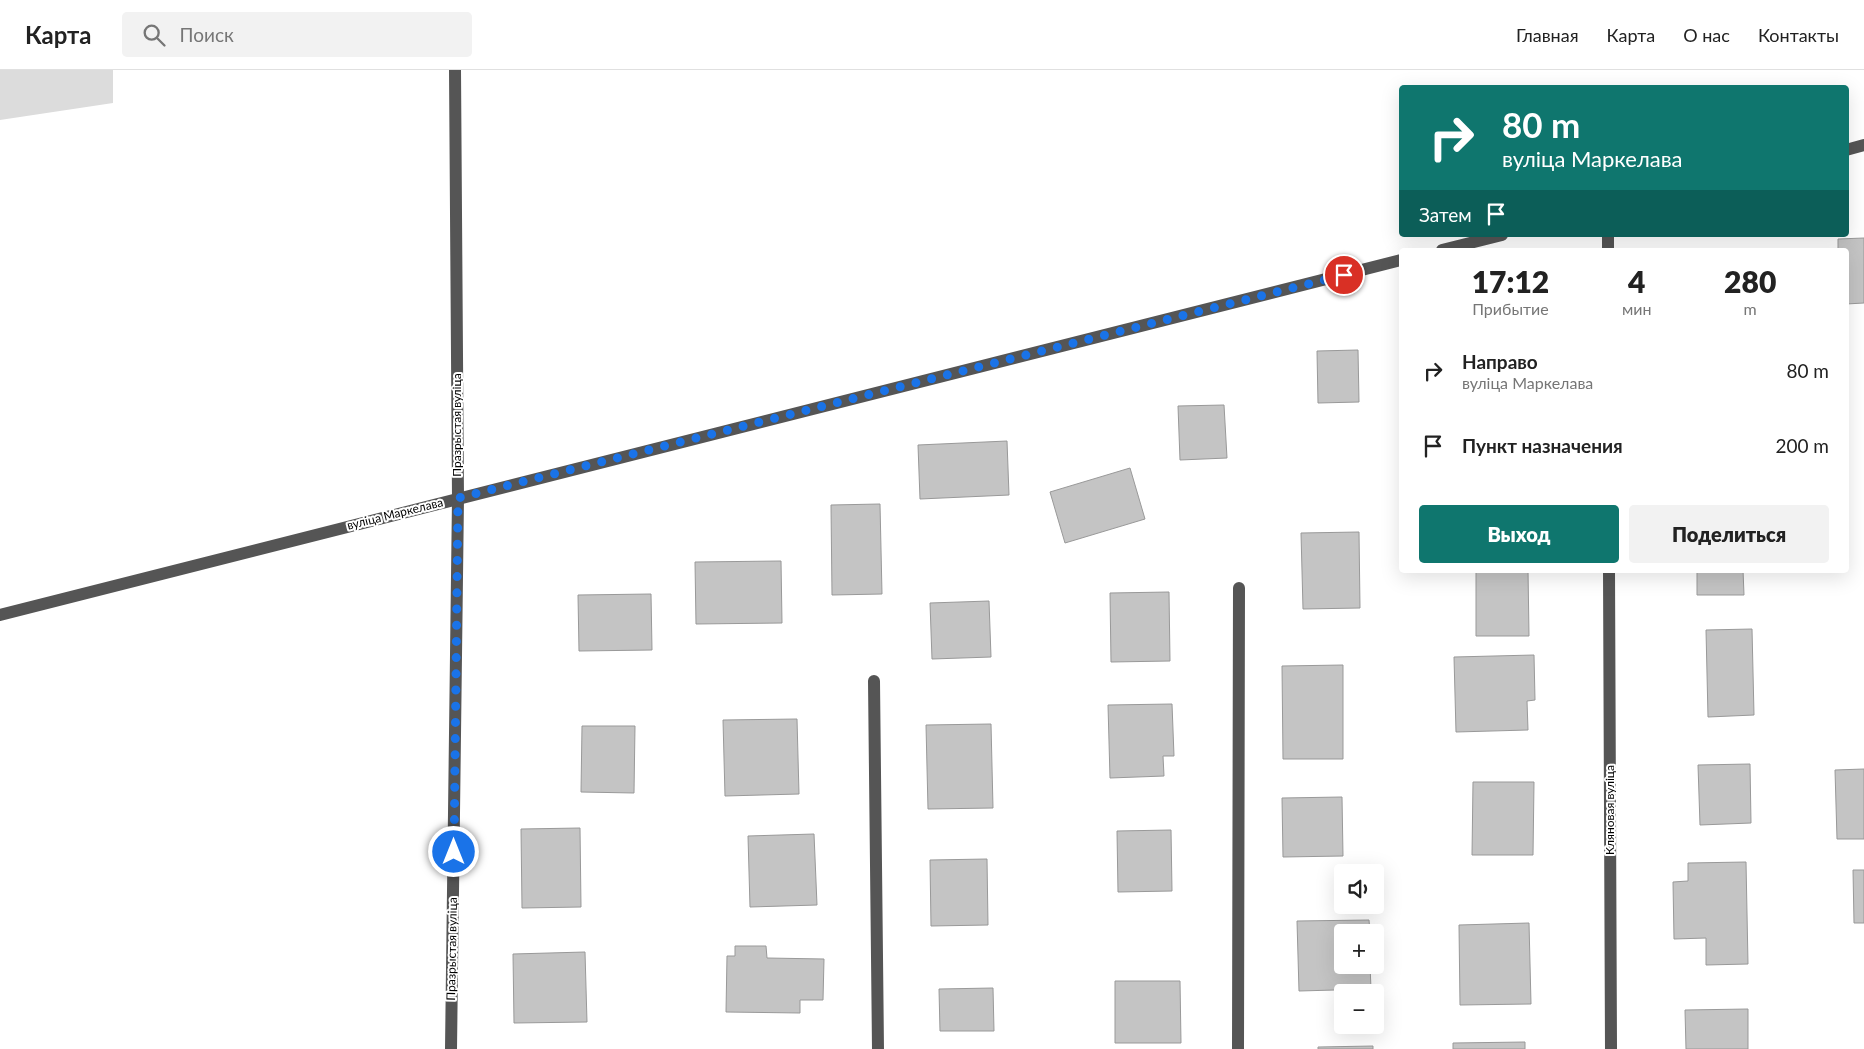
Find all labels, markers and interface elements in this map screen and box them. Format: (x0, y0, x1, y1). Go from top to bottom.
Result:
search box (122, 12, 472, 57)
text: Карта (25, 20, 92, 49)
icon: search (140, 21, 168, 49)
text: Поиск (180, 23, 234, 46)
text: Главная (1516, 24, 1579, 46)
text: Карта (1607, 24, 1655, 46)
text: О нас (1683, 24, 1730, 46)
text: Контакты (1758, 24, 1839, 46)
text: 80 m (1502, 103, 1580, 145)
icon: right (1419, 105, 1484, 170)
text: вуліца Маркелава (1502, 145, 1683, 172)
icon: arrive (1482, 200, 1510, 228)
text: Затем (1419, 203, 1472, 226)
pin (1323, 254, 1365, 296)
icon: arrive (1330, 261, 1358, 289)
text: 17:12 (1472, 263, 1549, 299)
text: 4 (1628, 263, 1645, 299)
text: 280 (1724, 263, 1776, 299)
text: Прибытие (1472, 299, 1549, 318)
text: мин (1622, 299, 1651, 318)
text: m (1744, 299, 1757, 318)
text: Направо (1462, 350, 1538, 373)
icon: right (1419, 357, 1447, 385)
text: 80 m (1786, 359, 1829, 382)
street label: Празрыстая вуліца (449, 373, 464, 477)
text: вуліца Маркелава (1462, 373, 1593, 392)
icon: arrive (1419, 432, 1447, 460)
text: Пункт назначения (1462, 434, 1623, 457)
text: 200 m (1775, 434, 1829, 457)
street label: вуліца Маркелава (345, 494, 445, 533)
button: Выход (1419, 505, 1619, 563)
button: Поделиться (1629, 505, 1829, 563)
street label: Кляновая вуліца (1602, 765, 1617, 855)
position arrow (427, 825, 479, 877)
map controls (1334, 864, 1384, 1034)
button: sound (1334, 864, 1384, 914)
street label: Празрыстая вуліца (443, 897, 460, 1001)
button: + (1334, 924, 1384, 974)
button: − (1334, 984, 1384, 1034)

